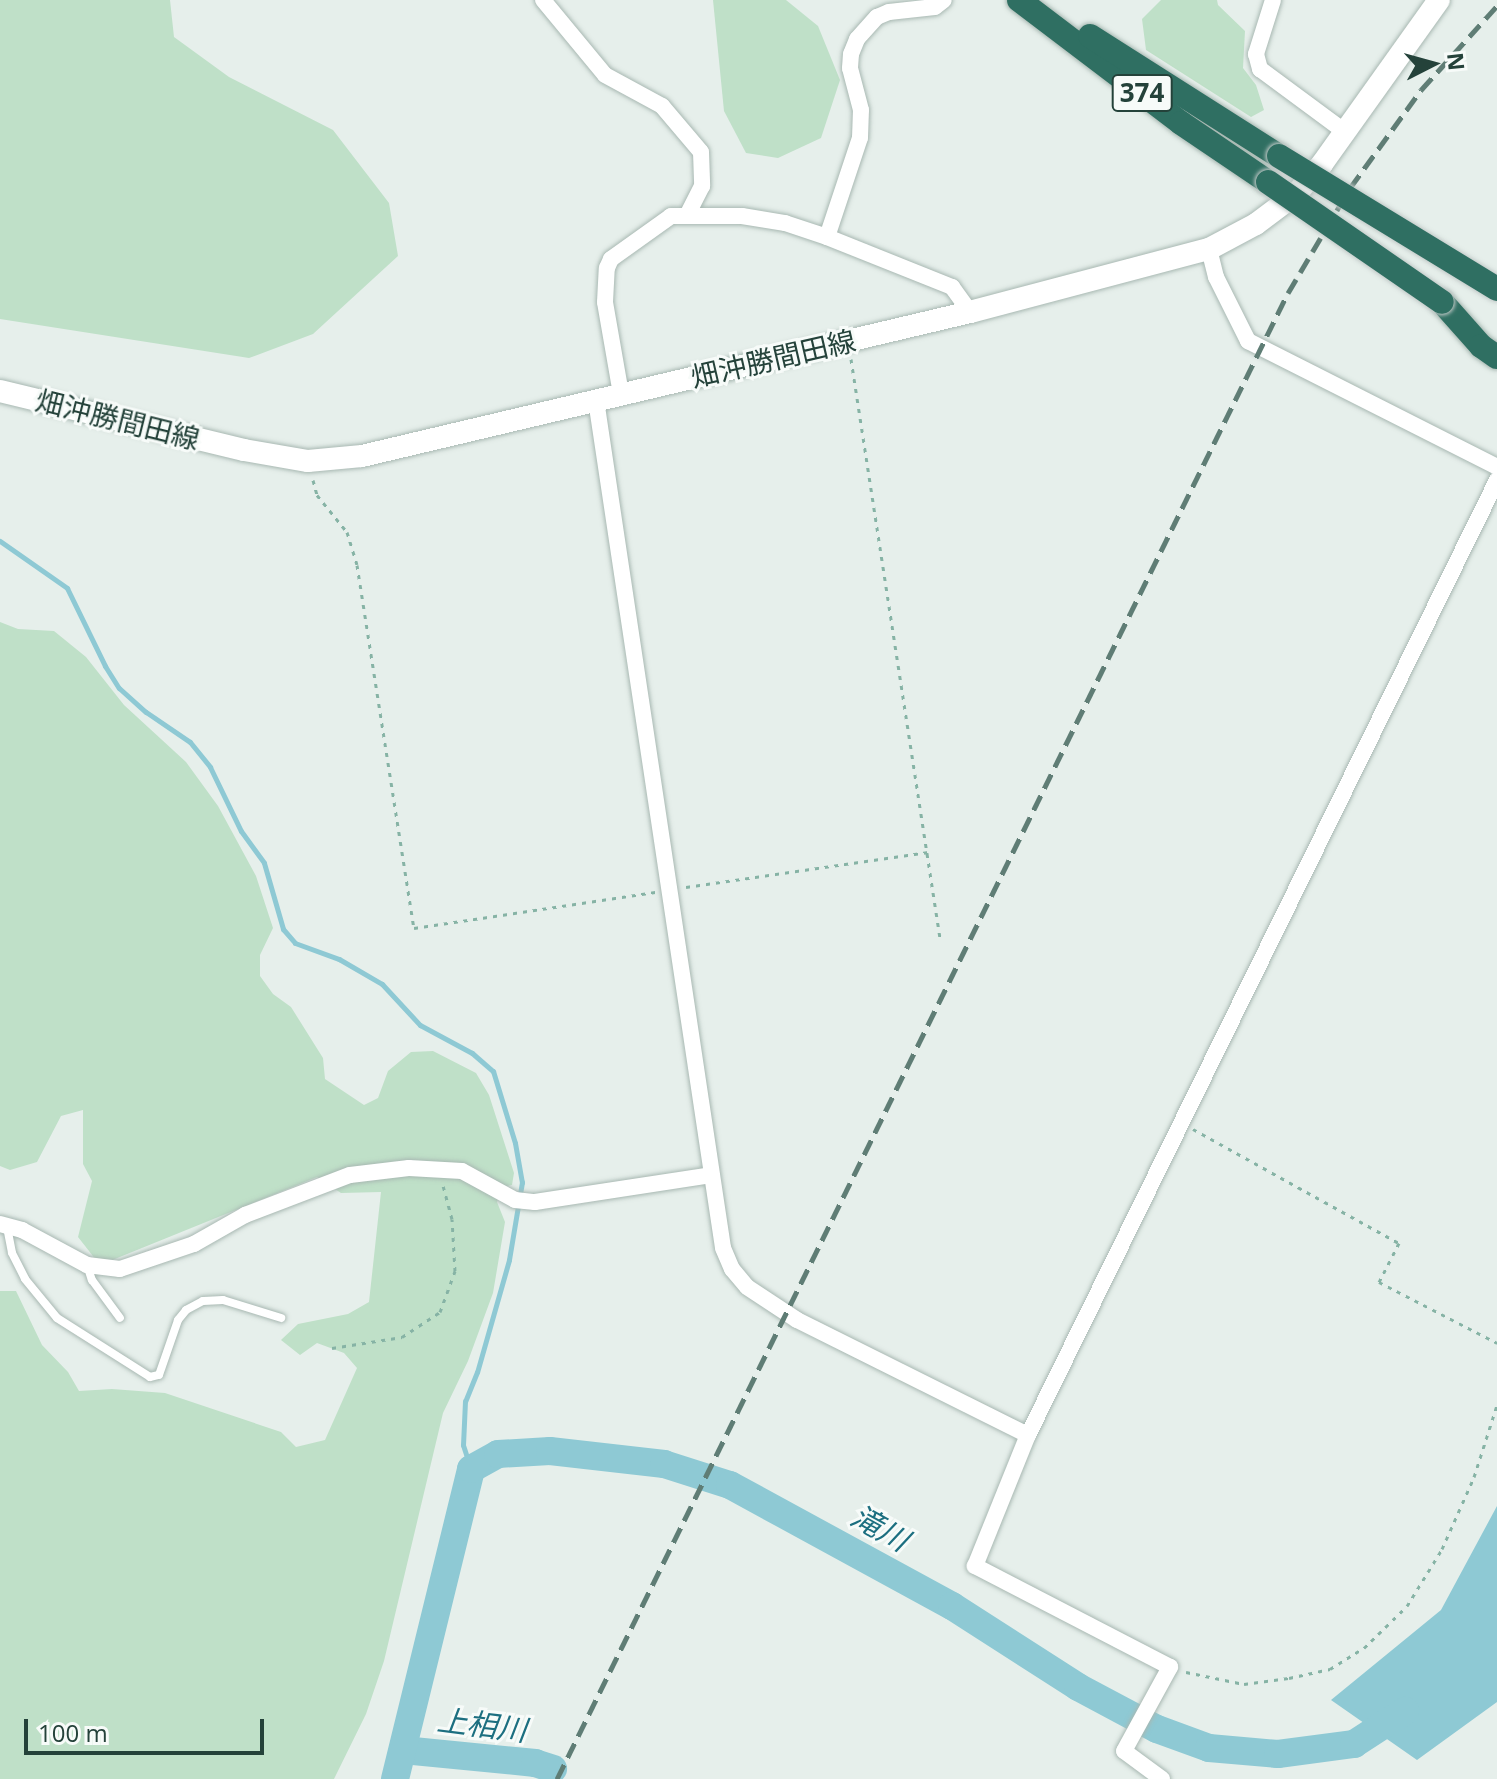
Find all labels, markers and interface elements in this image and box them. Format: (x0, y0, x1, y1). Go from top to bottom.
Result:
north arrow (1393, 24, 1473, 104)
text: N (1441, 51, 1473, 72)
road number: 374 (1110, 71, 1174, 115)
street label: 畑沖勝間田線 (687, 323, 859, 393)
street label: 畑沖勝間田線 (32, 382, 204, 456)
water label: 滝川 (845, 1498, 915, 1558)
water label: 上相川 (435, 1702, 529, 1748)
scale bar (28, 1703, 268, 1753)
text: 100 m (38, 1716, 108, 1749)

